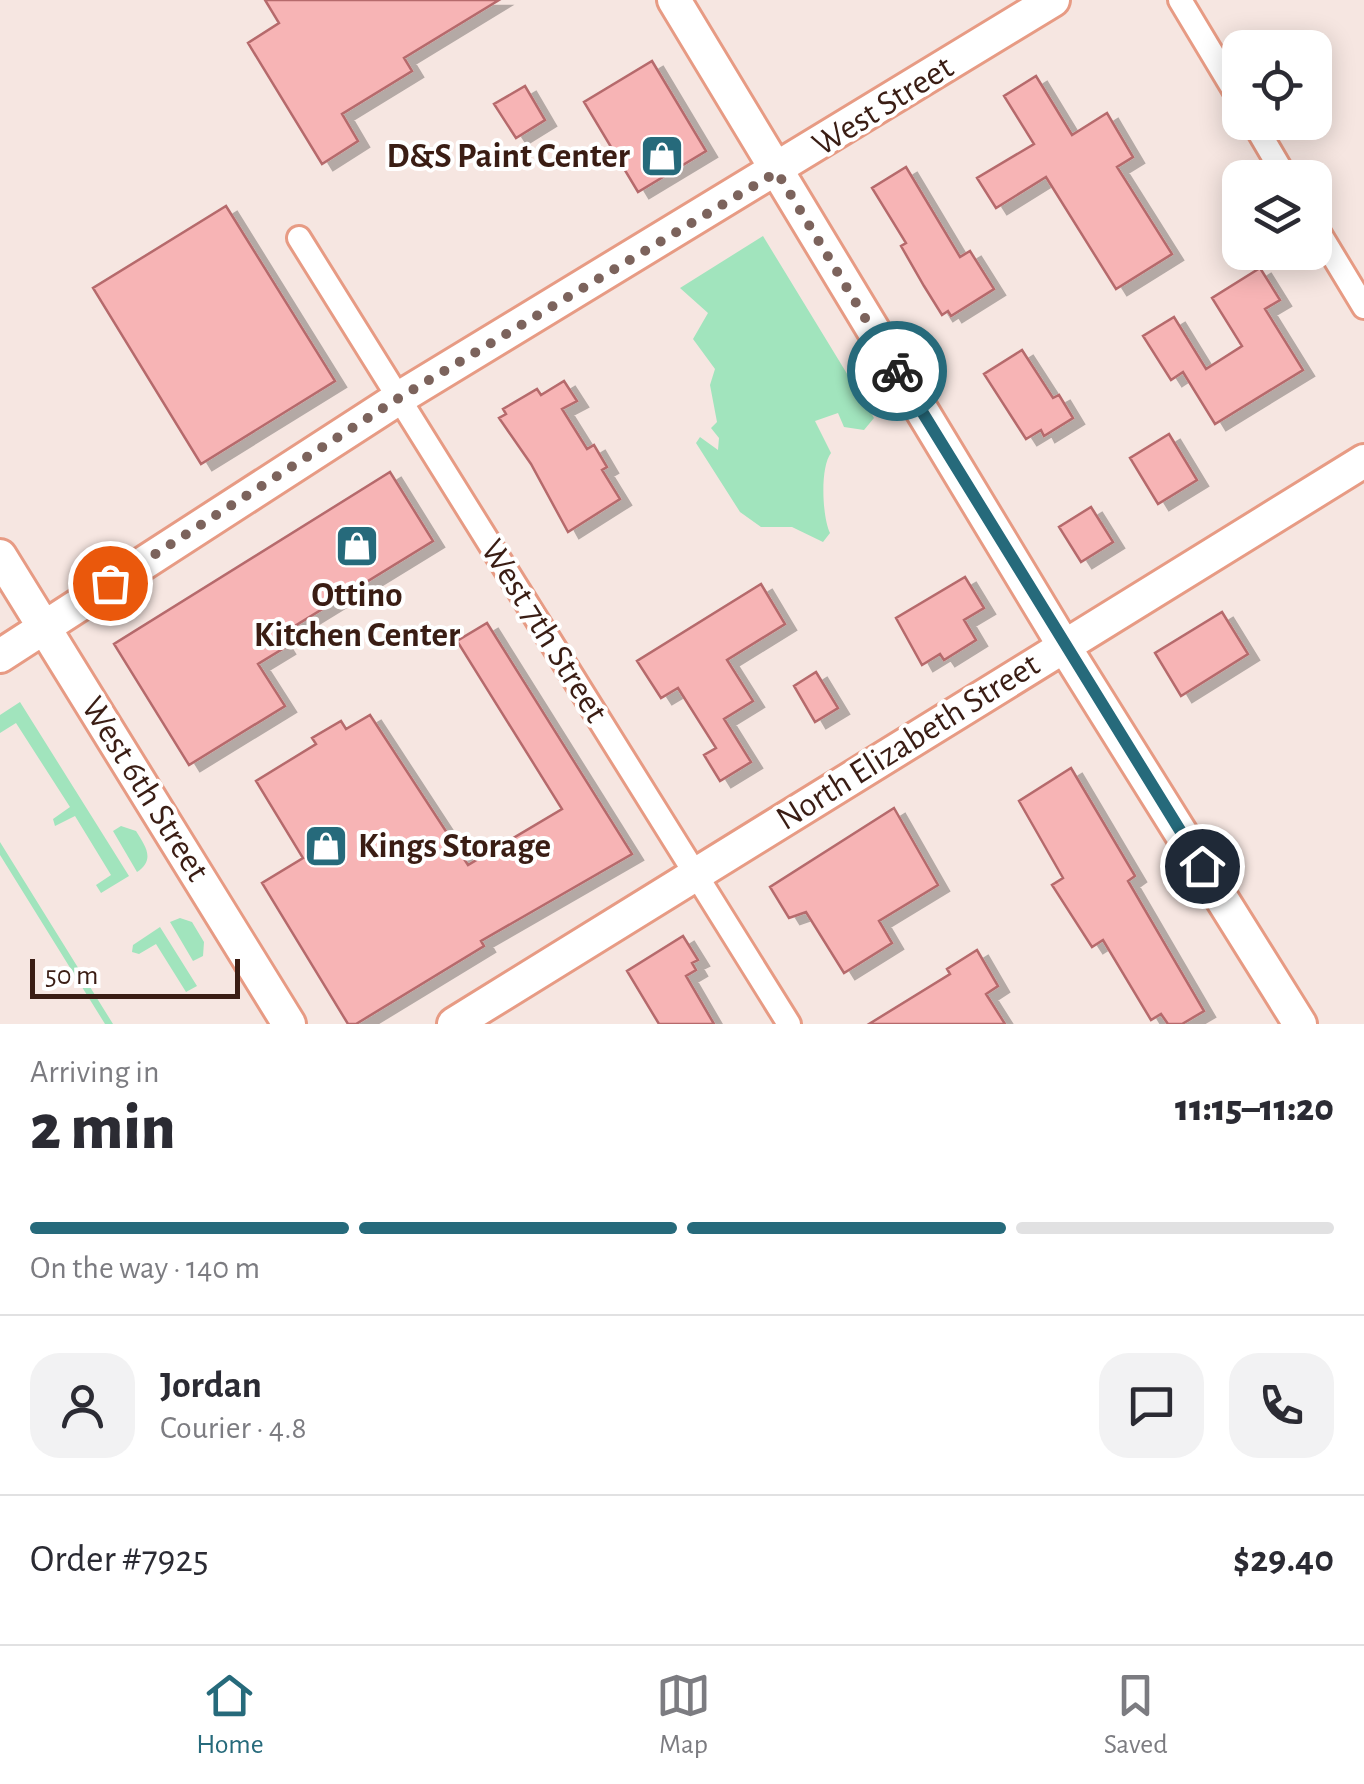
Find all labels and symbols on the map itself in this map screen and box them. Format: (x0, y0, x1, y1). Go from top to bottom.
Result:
street label: West Street (807, 49, 959, 163)
shop icon: D&S Paint Center (639, 133, 685, 179)
place label: D&S Paint Center (386, 139, 630, 174)
courier (847, 321, 947, 421)
shop icon: Ottino Kitchen Center (334, 523, 380, 569)
street label: West 7th Street (474, 534, 614, 728)
pin (68, 541, 153, 626)
place label: Ottino Kitchen Center (254, 578, 460, 653)
street label: North Elizabeth Street (770, 647, 1046, 837)
street label: West 6th Street (75, 691, 215, 887)
shop icon: Kings Storage (303, 823, 349, 869)
pin (1160, 824, 1245, 909)
place label: Kings Storage (358, 829, 551, 864)
scale bar (30, 954, 240, 998)

